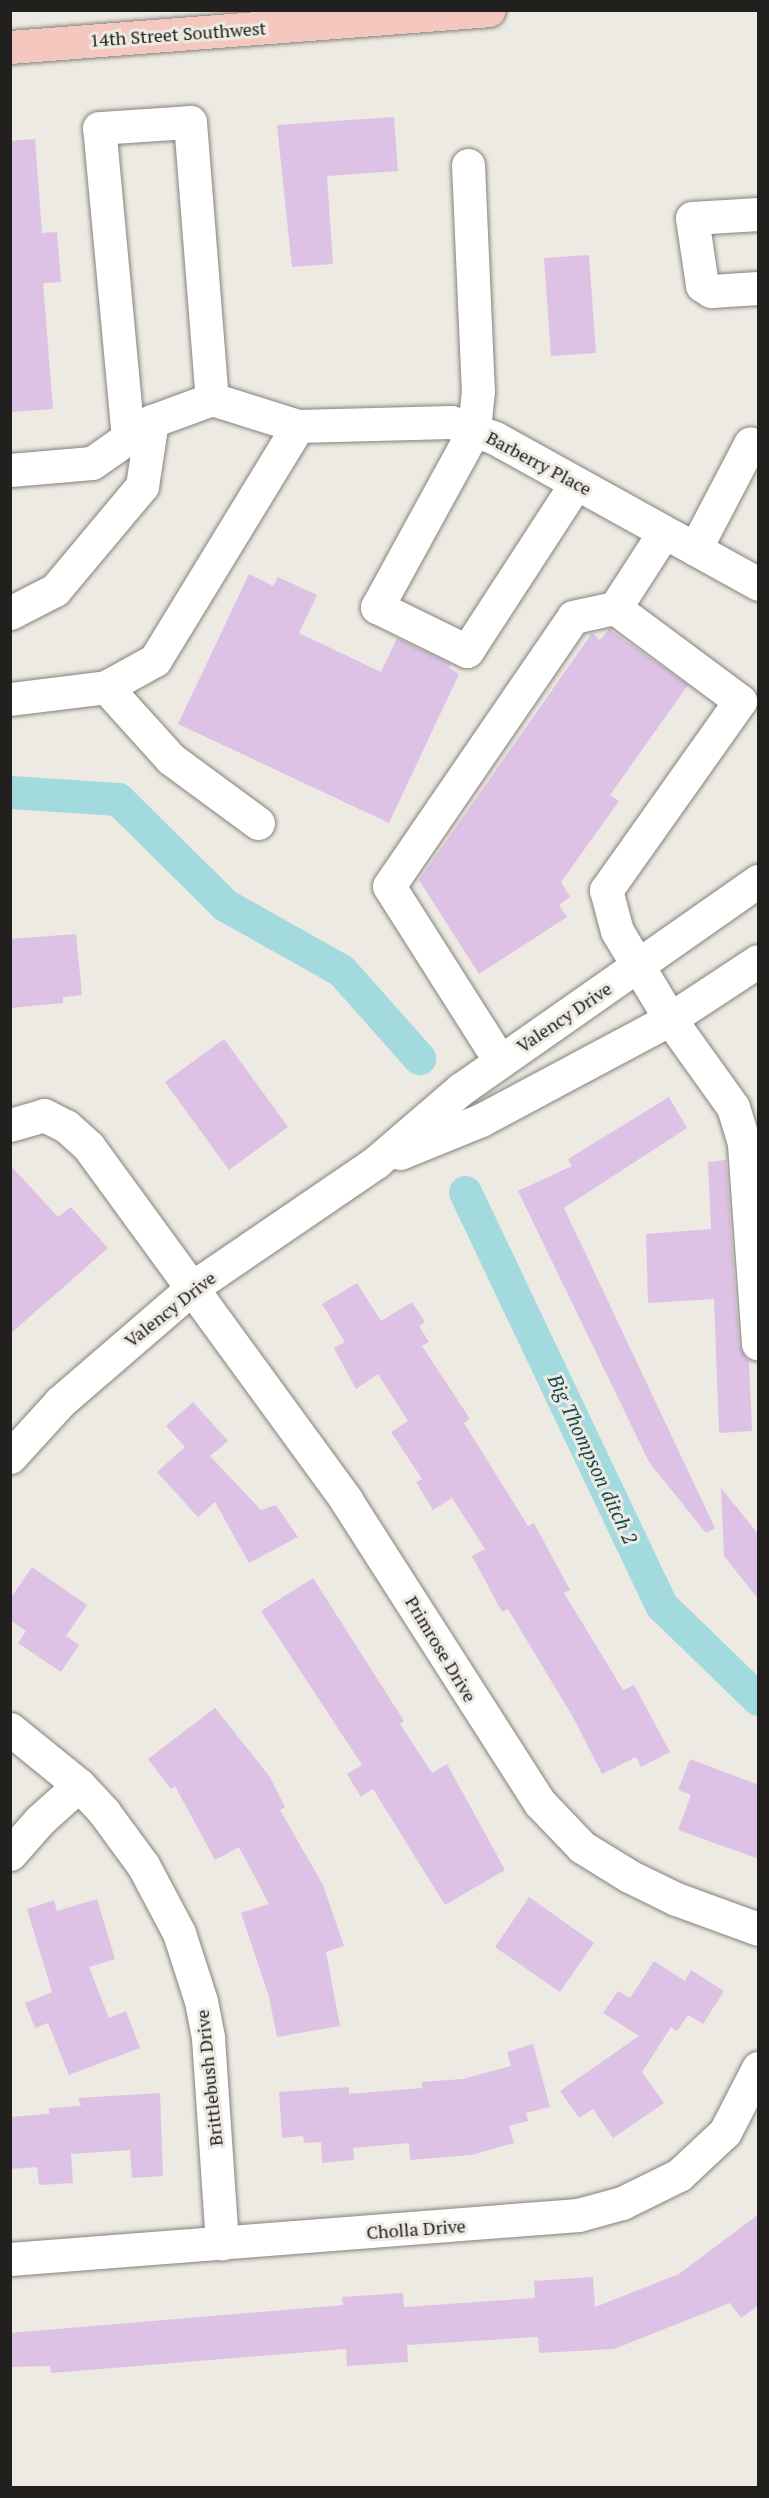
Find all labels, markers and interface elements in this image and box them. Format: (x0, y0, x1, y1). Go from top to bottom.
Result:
street label: 14th Street Southwest (89, 17, 267, 51)
street label: Barberry Place (483, 426, 595, 500)
street label: Valency Drive (512, 977, 616, 1057)
street label: Valency Drive (120, 1267, 220, 1351)
water label: Big Thompson ditch 2 (543, 1370, 643, 1548)
street label: Primrose Drive (401, 1592, 481, 1706)
street label: Brittlebush Drive (191, 2009, 227, 2147)
street label: Cholla Drive (366, 2215, 466, 2243)

